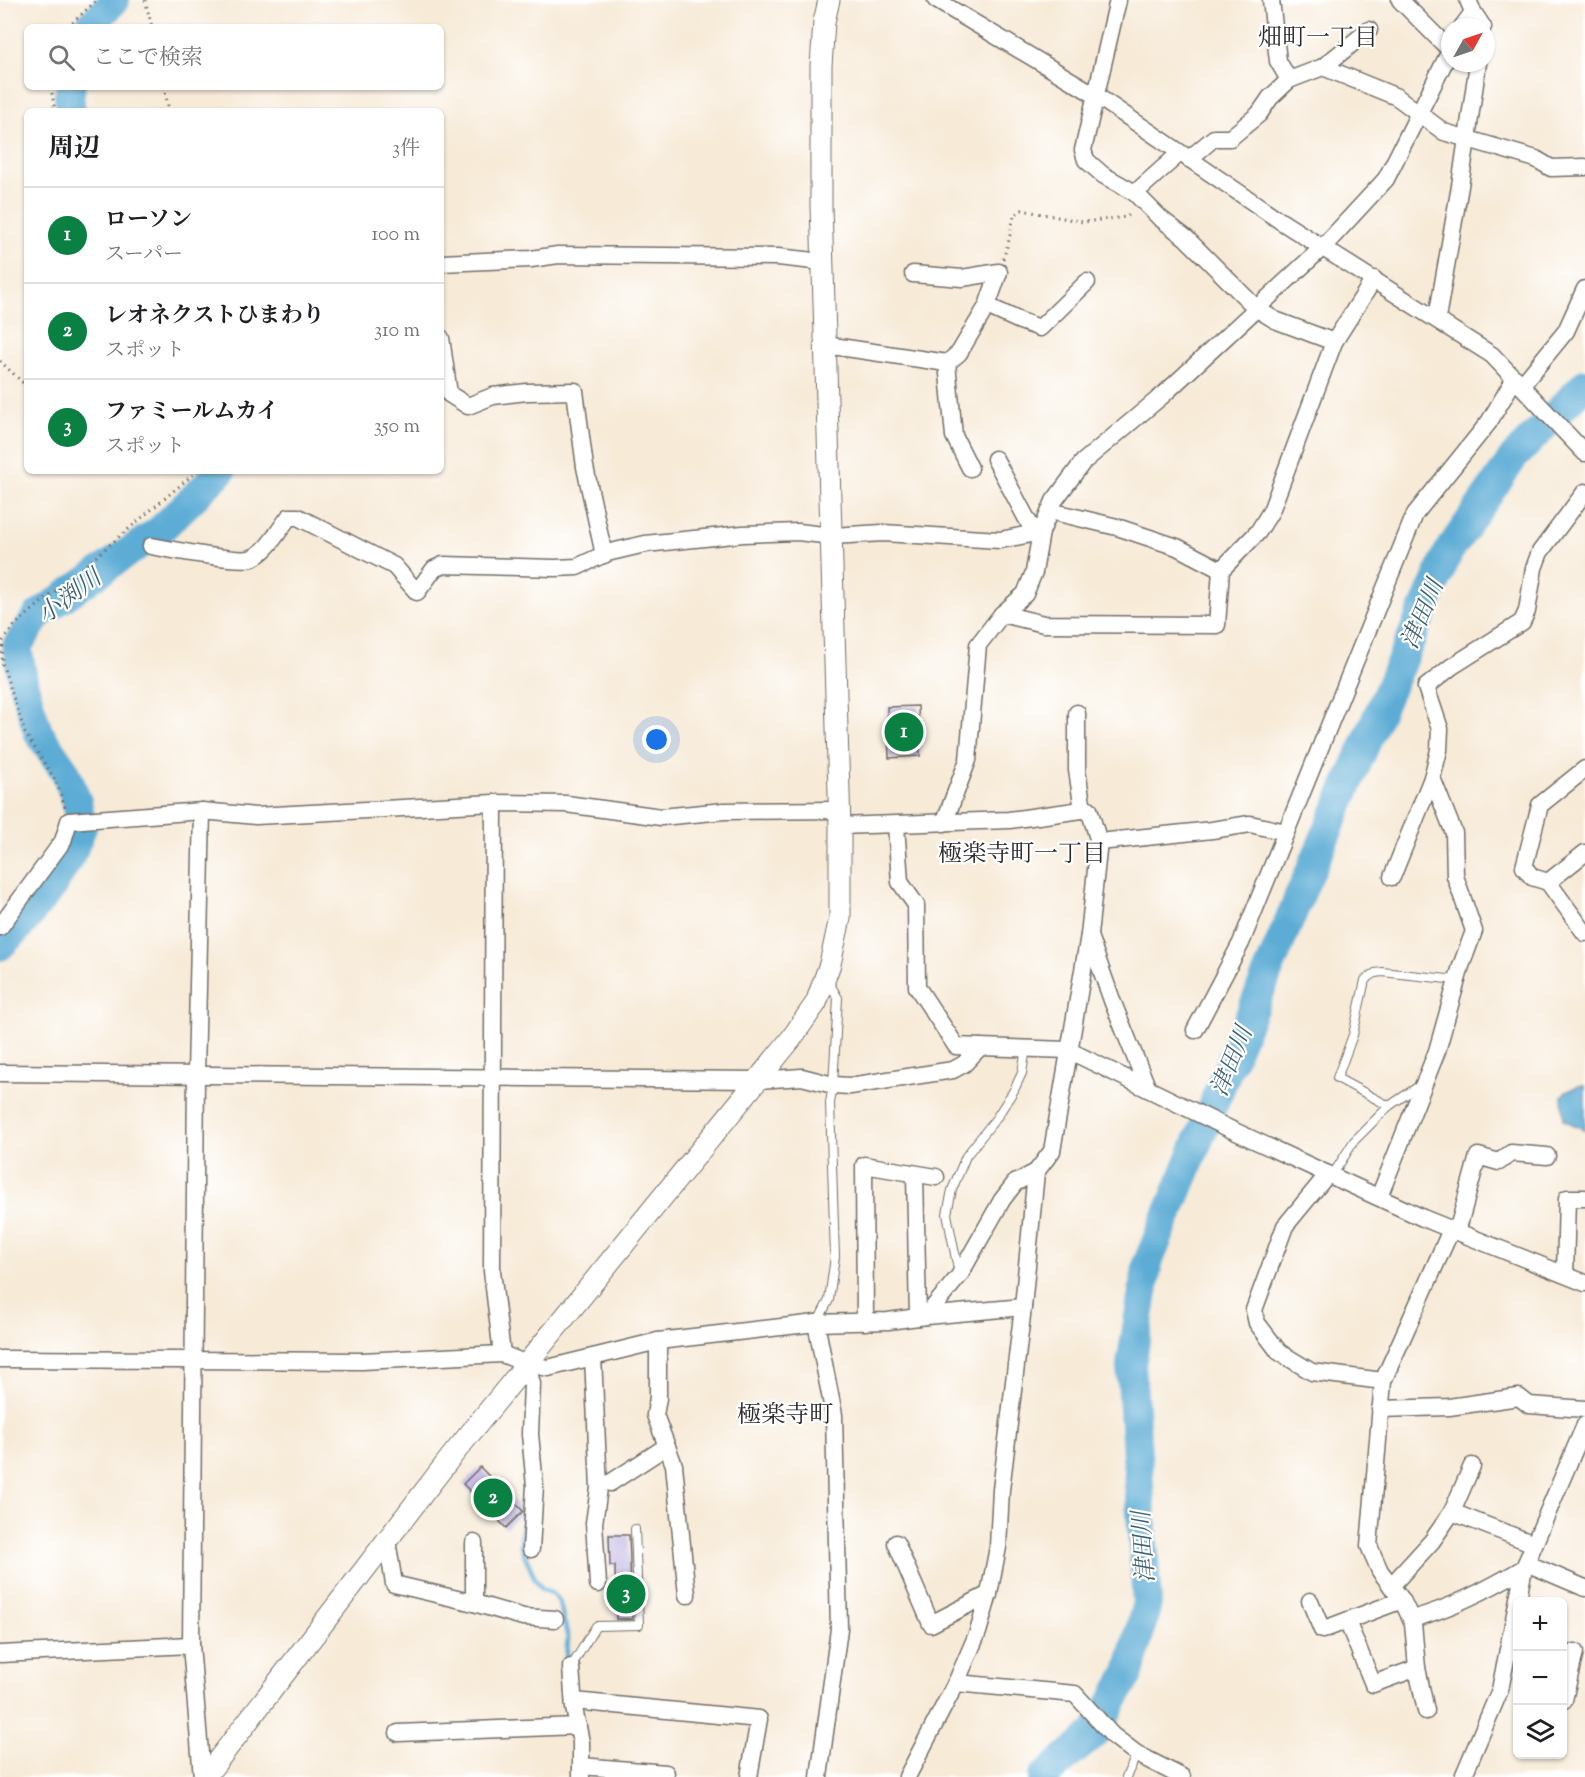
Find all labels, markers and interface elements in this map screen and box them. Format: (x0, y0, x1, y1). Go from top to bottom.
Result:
north arrow (1441, 18, 1495, 72)
district label: 畑町一丁目 (1258, 22, 1378, 56)
search box (24, 24, 444, 90)
icon: search (45, 41, 78, 74)
text: ここで検索 (93, 43, 203, 75)
text: 周辺 (48, 131, 100, 168)
text: 3件 (392, 135, 420, 164)
text: ローソン (105, 205, 192, 237)
text: 1 (64, 221, 71, 250)
text: 100 m (371, 221, 420, 250)
text: スーパー (105, 241, 183, 270)
text: レオネクストひまわり (105, 301, 325, 333)
text: 2 (63, 317, 72, 346)
text: 310 m (374, 317, 420, 346)
text: スポット (105, 337, 185, 366)
text: ファミールムカイ (105, 397, 279, 429)
text: 3 (63, 413, 72, 442)
text: 350 m (374, 413, 420, 442)
text: スポット (105, 433, 185, 462)
water label: 小渕川 (31, 561, 112, 633)
water label: 津田川 (1394, 572, 1455, 655)
pin: 1 (884, 710, 924, 754)
your location (642, 725, 671, 754)
district label: 極楽寺町一丁目 (938, 838, 1106, 872)
water label: 津田川 (1204, 1019, 1263, 1101)
district label: 極楽寺町 (737, 1399, 833, 1433)
pin: 2 (474, 1476, 512, 1520)
water label: 津田川 (1125, 1507, 1164, 1584)
pin: 3 (606, 1572, 646, 1616)
map controls (1513, 1597, 1567, 1759)
button: + (1513, 1597, 1567, 1651)
button: − (1513, 1651, 1567, 1705)
button: layers (1513, 1705, 1567, 1759)

